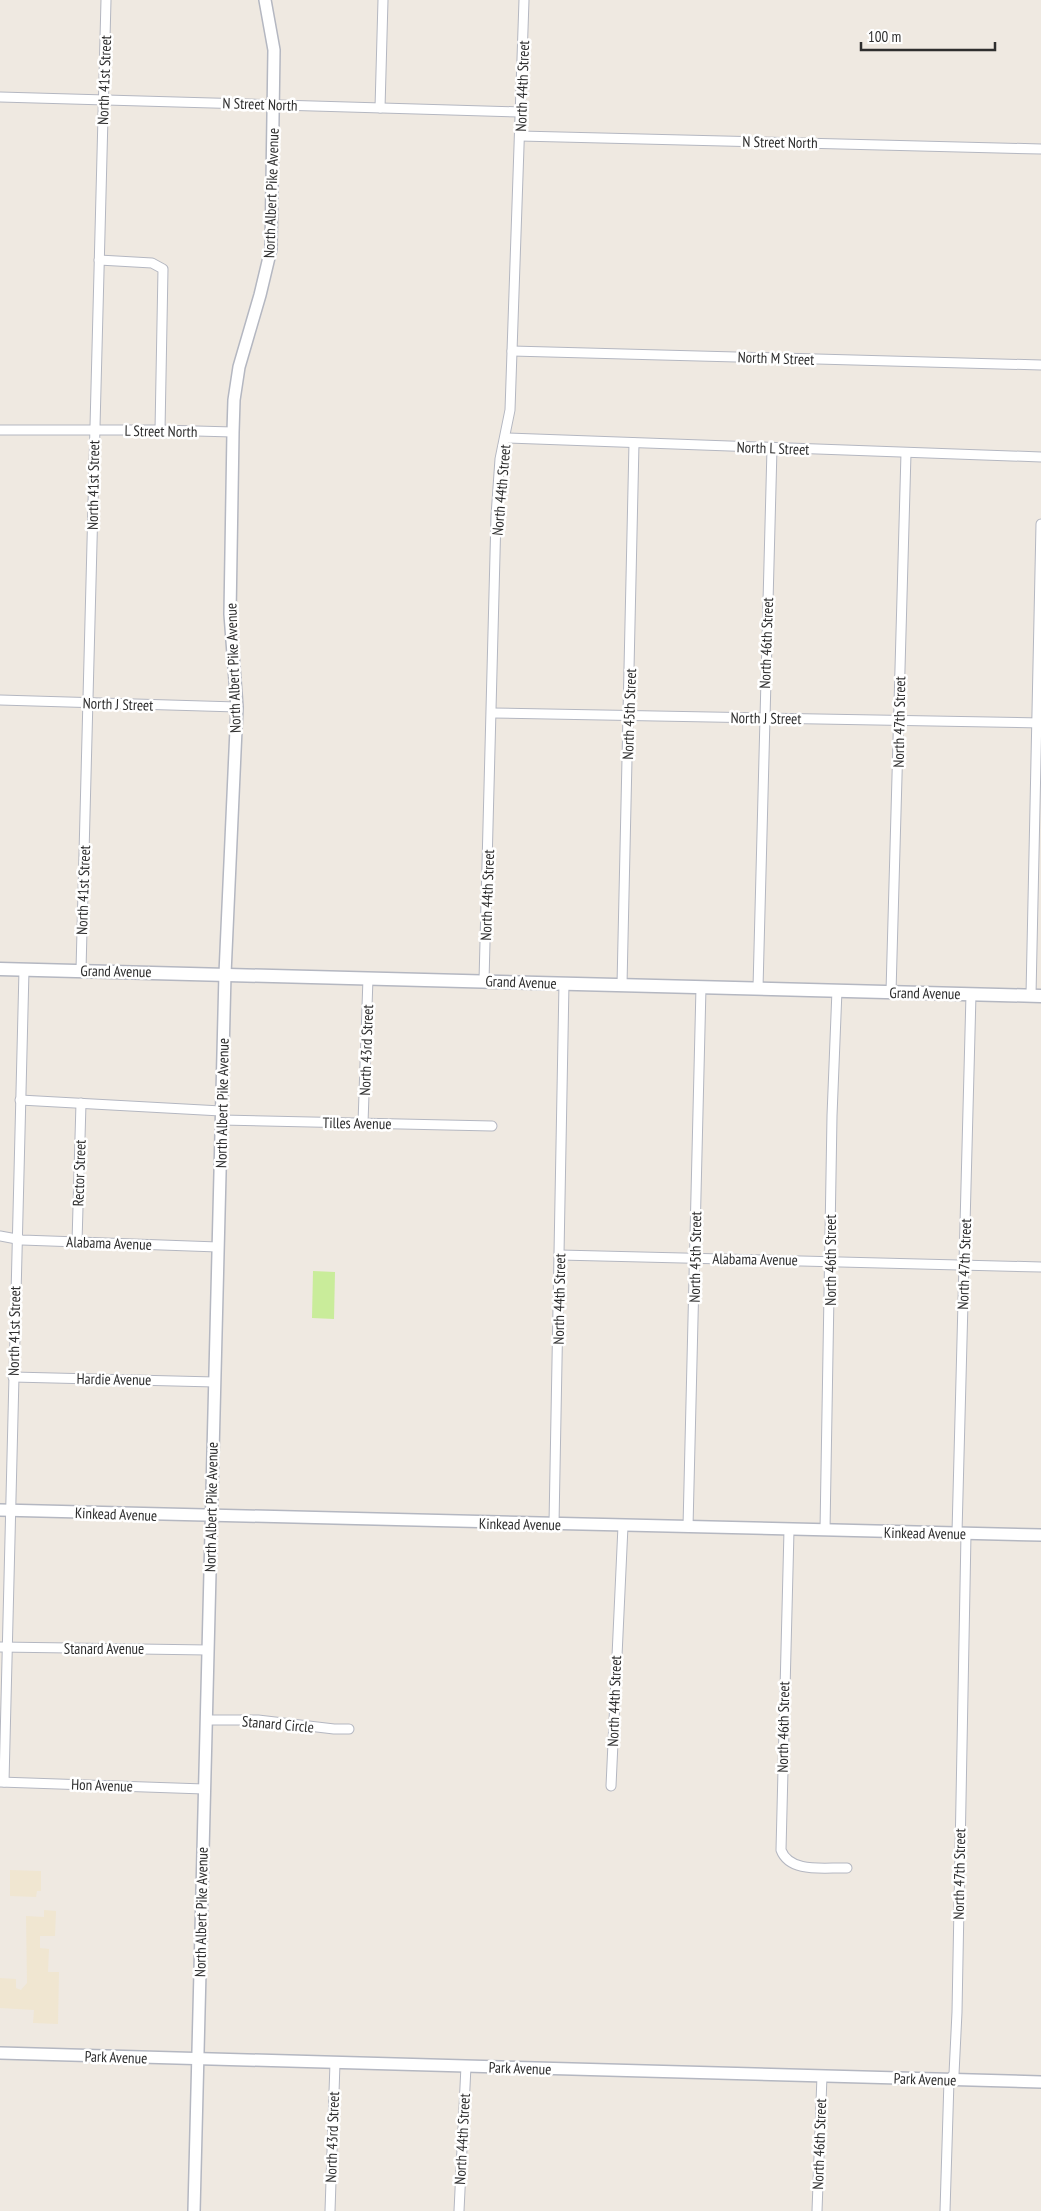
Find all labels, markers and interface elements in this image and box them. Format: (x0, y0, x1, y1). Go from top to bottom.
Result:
scale bar (861, 20, 995, 52)
text: 100 m (868, 27, 901, 46)
street label: North 41st Street (93, 35, 115, 125)
street label: North 44th Street (511, 40, 533, 132)
street label: N Street North (222, 93, 298, 115)
street label: North Albert Pike Avenue (259, 128, 283, 258)
street label: N Street North (742, 132, 818, 152)
street label: North M Street (737, 347, 815, 369)
street label: L Street North (124, 421, 198, 441)
street label: North L Street (736, 437, 810, 459)
street label: North 41st Street (83, 440, 103, 530)
street label: North 44th Street (488, 444, 514, 536)
street label: North 46th Street (755, 597, 777, 689)
street label: North Albert Pike Avenue (221, 603, 245, 733)
street label: North 45th Street (618, 668, 640, 760)
street label: North 47th Street (889, 676, 909, 768)
street label: North J Street (82, 693, 154, 715)
street label: North J Street (730, 708, 802, 728)
street label: North 41st Street (72, 845, 94, 935)
street label: North 44th Street (476, 849, 498, 941)
street label: Grand Avenue (80, 961, 152, 981)
street label: Grand Avenue (485, 971, 557, 993)
street label: Grand Avenue (889, 983, 961, 1003)
street label: North 43rd Street (355, 1004, 377, 1096)
street label: North Albert Pike Avenue (211, 1038, 233, 1168)
street label: Tilles Avenue (322, 1113, 392, 1133)
street label: Rector Street (68, 1139, 90, 1207)
street label: North 45th Street (685, 1211, 705, 1303)
street label: North 46th Street (821, 1214, 840, 1306)
street label: North 47th Street (953, 1218, 975, 1310)
street label: Alabama Avenue (66, 1232, 152, 1254)
street label: Alabama Avenue (712, 1249, 798, 1269)
street label: North 44th Street (549, 1253, 569, 1345)
street label: North 41st Street (4, 1286, 24, 1376)
street label: Hardie Avenue (76, 1369, 152, 1389)
street label: North Albert Pike Avenue (200, 1442, 222, 1572)
street label: Kinkead Avenue (75, 1503, 157, 1525)
street label: Kinkead Avenue (479, 1514, 561, 1534)
street label: Kinkead Avenue (884, 1523, 966, 1543)
street label: Stanard Avenue (64, 1639, 144, 1658)
street label: North 44th Street (603, 1655, 625, 1747)
street label: North 46th Street (773, 1681, 793, 1773)
street label: Stanard Circle (241, 1711, 315, 1737)
street label: Hon Avenue (71, 1774, 133, 1796)
street label: North 47th Street (949, 1828, 969, 1920)
street label: North Albert Pike Avenue (190, 1847, 212, 1977)
street label: Park Avenue (84, 2046, 148, 2068)
street label: Park Avenue (488, 2057, 552, 2079)
street label: Park Avenue (893, 2068, 957, 2090)
street label: North 43rd Street (321, 2091, 343, 2183)
street label: North 44th Street (450, 2093, 474, 2185)
street label: North 46th Street (808, 2098, 830, 2190)

